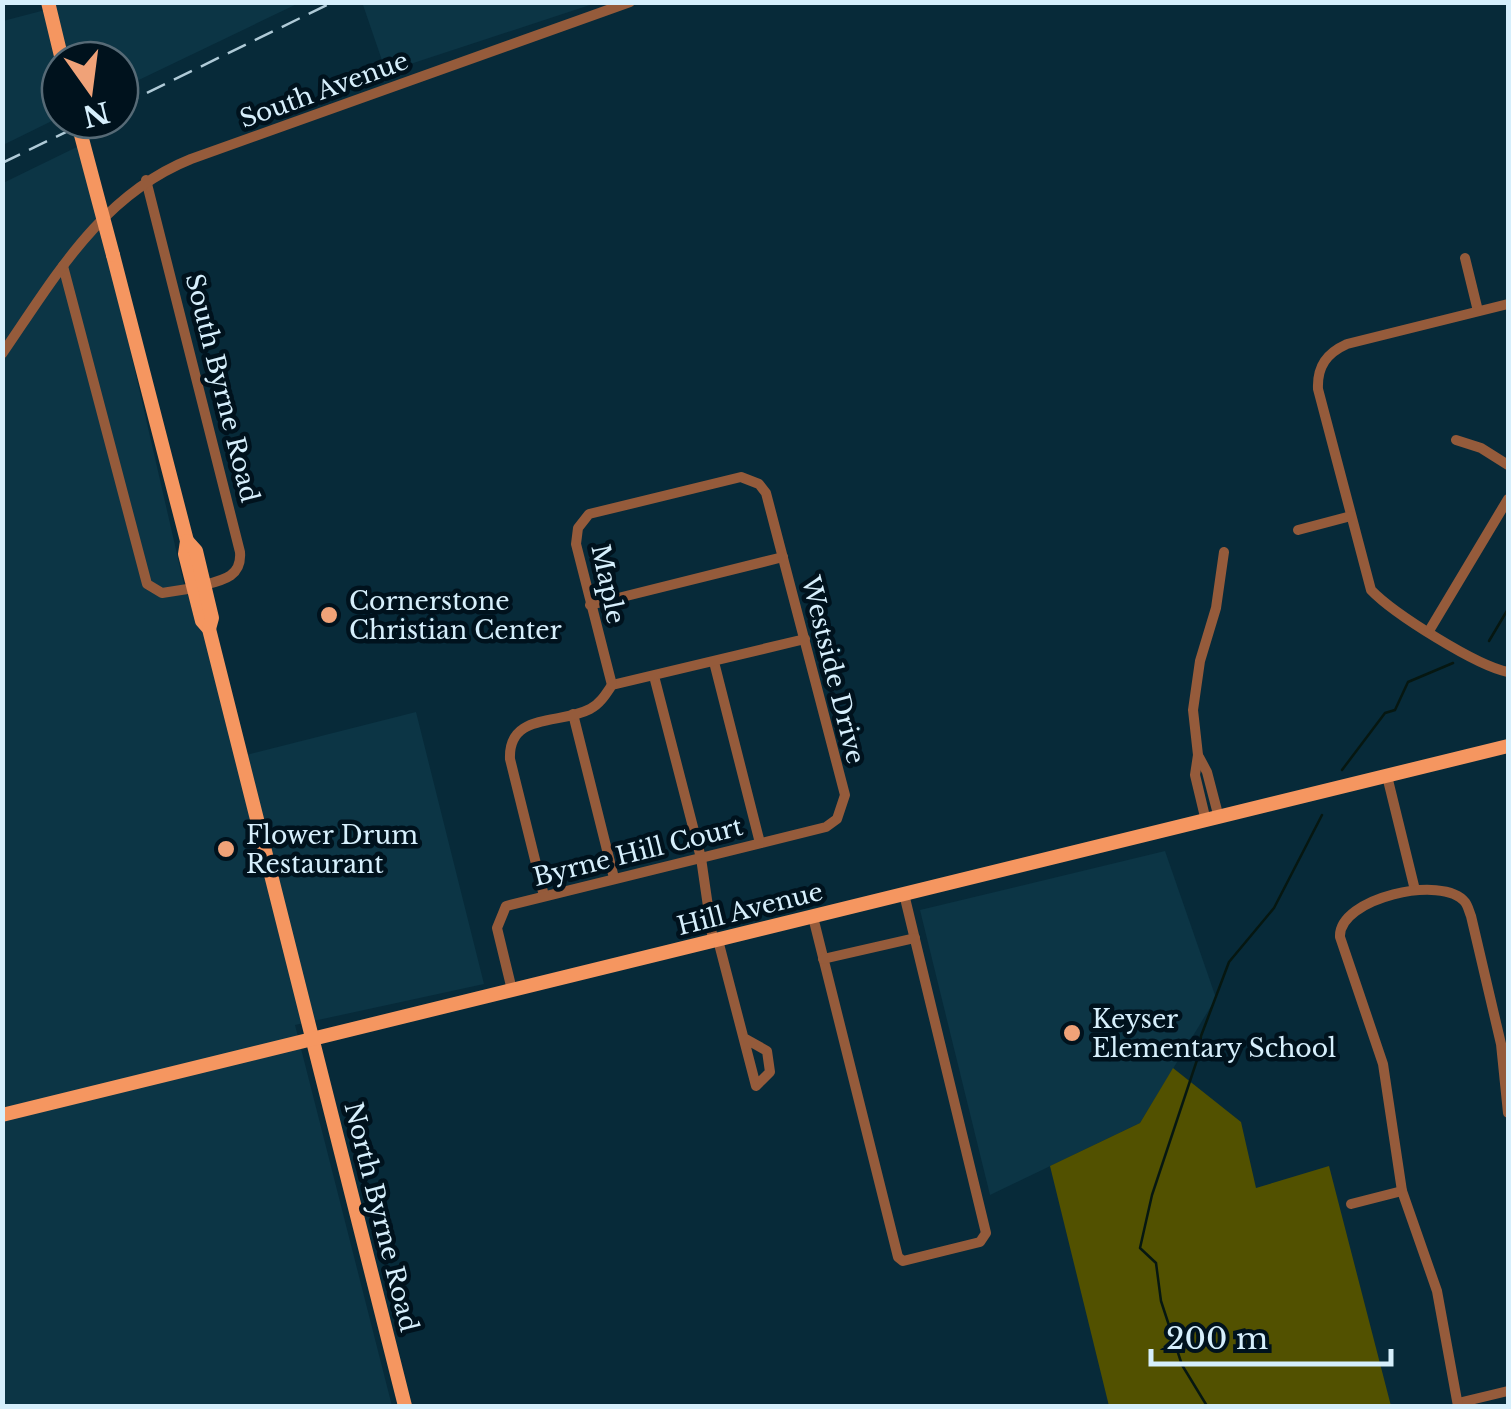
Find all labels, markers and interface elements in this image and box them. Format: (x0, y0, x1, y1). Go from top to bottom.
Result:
north arrow (40, 40, 140, 140)
street label: South Avenue (235, 45, 413, 135)
text: N (79, 94, 113, 134)
street label: South Byrne Road (179, 270, 265, 506)
street label: Maple (584, 541, 632, 627)
street label: Westside Drive (794, 572, 871, 767)
place label: Cornerstone Christian Center (349, 586, 562, 646)
marker: Cornerstone Christian Center (318, 604, 340, 626)
street label: Byrne Hill Court (530, 811, 747, 893)
place label: Flower Drum Restaurant (246, 820, 418, 880)
marker: Flower Drum Restaurant (215, 838, 237, 860)
street label: Hill Avenue (674, 876, 826, 942)
place label: Keyser Elementary School (1092, 1004, 1336, 1064)
marker: Keyser Elementary School (1061, 1022, 1083, 1044)
street label: North Byrne Road (337, 1099, 425, 1335)
scale bar (1151, 1304, 1391, 1366)
text: 200 m (1166, 1320, 1268, 1357)

